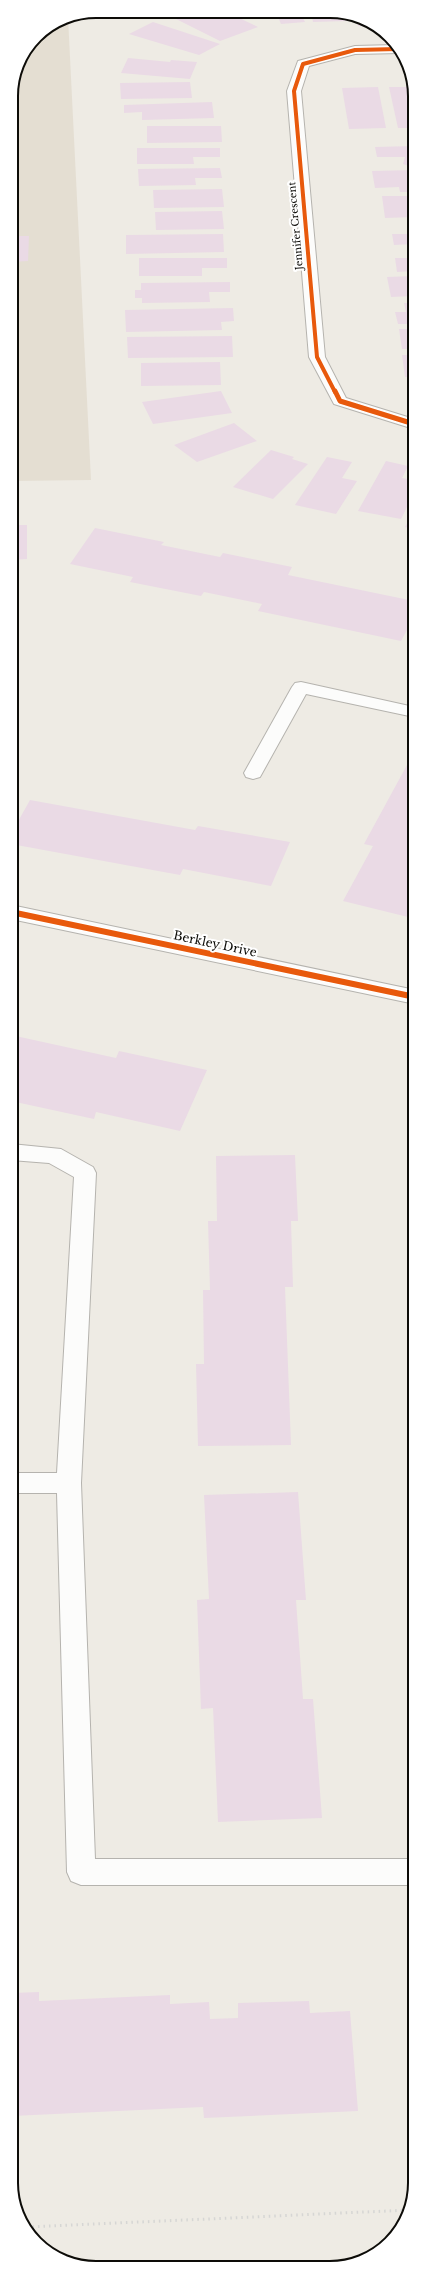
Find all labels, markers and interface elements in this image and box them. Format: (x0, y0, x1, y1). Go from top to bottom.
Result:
street label: Jennifer Crescent (285, 181, 306, 273)
street label: Berkley Drive (172, 927, 258, 960)

